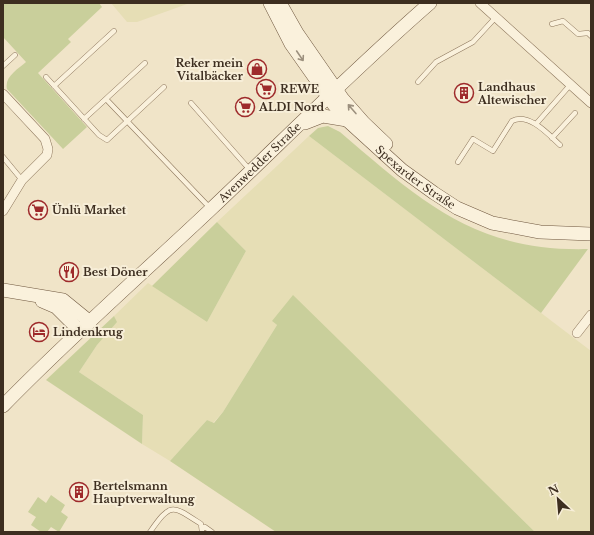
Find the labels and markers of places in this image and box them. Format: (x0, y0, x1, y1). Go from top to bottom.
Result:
place label: Reker mein Vitalbäcker (175, 56, 244, 83)
shop icon: Reker mein Vitalbäcker (246, 58, 268, 80)
supermarket icon: REWE (255, 78, 277, 100)
place label: Landhaus Altewischer (477, 80, 547, 107)
place label: REWE (280, 82, 320, 96)
building icon: Landhaus Altewischer (453, 82, 475, 104)
supermarket icon: ALDI Nord (234, 96, 256, 118)
place label: ALDI Nord (258, 100, 325, 114)
supermarket icon: Ünlü Market (27, 199, 49, 221)
place label: Ünlü Market (52, 202, 127, 217)
restaurant icon: Best Döner (58, 261, 80, 283)
place label: Best Döner (83, 265, 148, 279)
hotel icon: Lindenkrug (28, 321, 50, 343)
place label: Lindenkrug (53, 325, 123, 339)
place label: Bertelsmann Hauptverwaltung (93, 479, 195, 506)
building icon: Bertelsmann Hauptverwaltung (68, 481, 90, 503)

